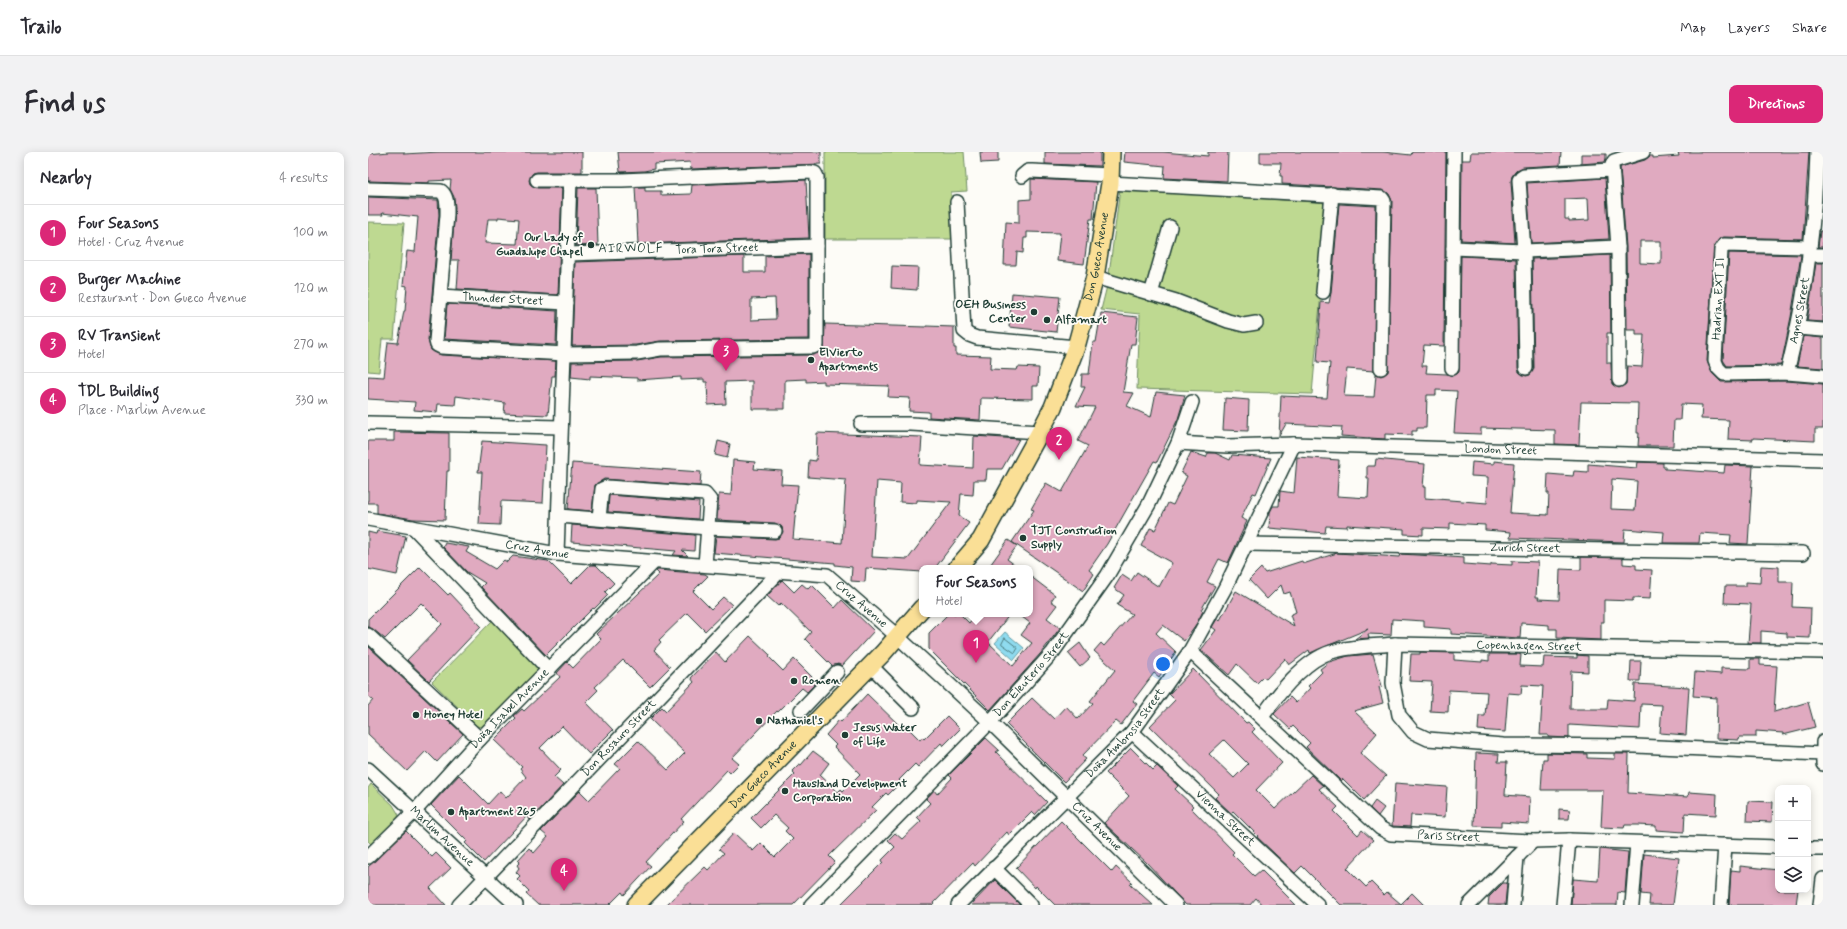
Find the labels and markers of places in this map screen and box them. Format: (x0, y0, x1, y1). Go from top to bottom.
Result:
place label: Our Lady of Guadalupe Chapel (496, 230, 584, 260)
marker: Our Lady of Guadalupe Chapel (586, 240, 596, 250)
place label: OEH Business Center (955, 297, 1026, 327)
marker: OEH Business Center (1029, 307, 1039, 317)
place label: Alfamart (1055, 312, 1107, 328)
marker: Alfamart (1042, 315, 1052, 325)
pin: 3 (713, 338, 739, 371)
place label: ElVierto Apartments (819, 345, 878, 375)
marker: ElVierto Apartments (806, 355, 816, 365)
pin: 2 (1046, 427, 1072, 460)
place label: TJT Construction Supply (1031, 523, 1117, 553)
marker: TJT Construction Supply (1018, 533, 1028, 543)
pin: 1 (963, 630, 989, 663)
place label: Romen (802, 673, 841, 689)
marker: Romen (789, 676, 799, 686)
place label: Honey Hotel (424, 707, 483, 723)
marker: Honey Hotel (411, 710, 421, 720)
place label: Nathaniel's (767, 713, 823, 729)
marker: Nathaniel's (754, 716, 764, 726)
place label: Jesus Water of Life (853, 720, 917, 750)
marker: Jesus Water of Life (840, 730, 850, 740)
place label: Hausland Development Corporation (793, 776, 908, 806)
marker: Hausland Development Corporation (780, 786, 790, 796)
place label: Apartment 265 (459, 804, 536, 820)
marker: Apartment 265 (446, 807, 456, 817)
pin: 4 (551, 858, 577, 891)

